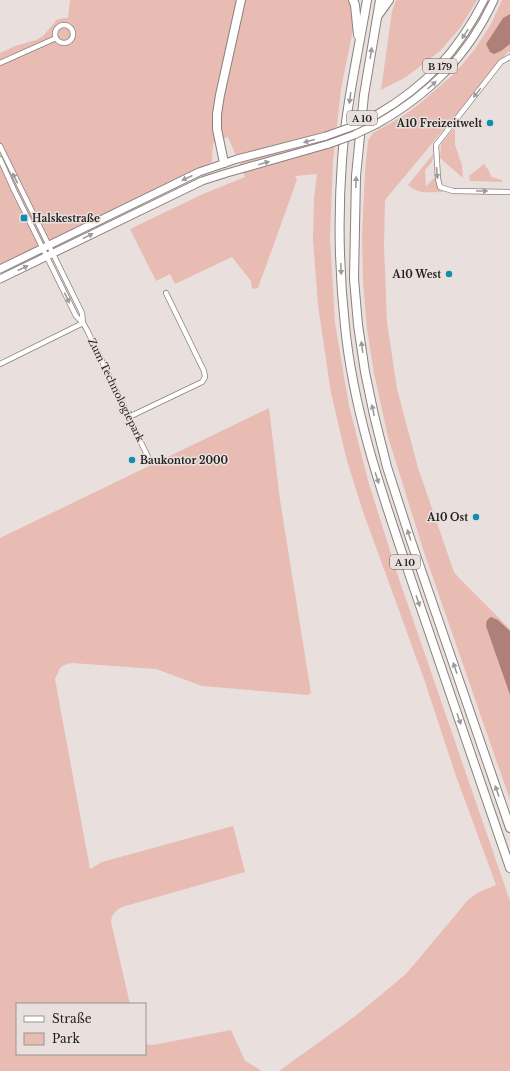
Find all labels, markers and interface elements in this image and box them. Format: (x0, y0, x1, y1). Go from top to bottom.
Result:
one-way arrow (461, 29, 469, 39)
one-way arrow (369, 47, 375, 59)
road number: B 179 (423, 59, 457, 73)
one-way arrow (426, 81, 437, 90)
one-way arrow (473, 87, 481, 98)
one-way arrow (347, 92, 353, 104)
road number: A 10 (347, 111, 377, 125)
place label: A10 Freizeitwelt (396, 117, 482, 130)
marker: A10 Freizeitwelt (485, 118, 495, 128)
one-way arrow (303, 138, 315, 144)
one-way arrow (258, 159, 270, 165)
one-way arrow (434, 167, 441, 179)
one-way arrow (12, 173, 18, 184)
one-way arrow (182, 175, 193, 181)
one-way arrow (352, 176, 359, 188)
one-way arrow (476, 188, 489, 194)
place label: Halskestraße (32, 212, 100, 225)
marker: Halskestraße (19, 213, 29, 223)
one-way arrow (82, 233, 94, 239)
one-way arrow (338, 263, 344, 276)
one-way arrow (18, 265, 29, 271)
place label: A10 West (392, 268, 441, 281)
marker: A10 West (444, 269, 454, 279)
one-way arrow (64, 292, 70, 303)
street label: Zum Technologiepark (85, 336, 147, 445)
one-way arrow (359, 341, 365, 353)
one-way arrow (369, 404, 375, 416)
place label: Baukontor 2000 (140, 454, 229, 467)
marker: Baukontor 2000 (127, 455, 137, 465)
one-way arrow (374, 472, 380, 484)
place label: A10 Ost (426, 511, 468, 524)
marker: A10 Ost (471, 512, 481, 522)
one-way arrow (406, 528, 412, 540)
road number: A 10 (390, 555, 420, 569)
one-way arrow (415, 595, 421, 607)
one-way arrow (452, 662, 458, 674)
one-way arrow (456, 714, 462, 726)
one-way arrow (494, 785, 500, 797)
legend (16, 1003, 146, 1055)
text: Straße (52, 1011, 92, 1026)
text: Park (52, 1031, 80, 1046)

